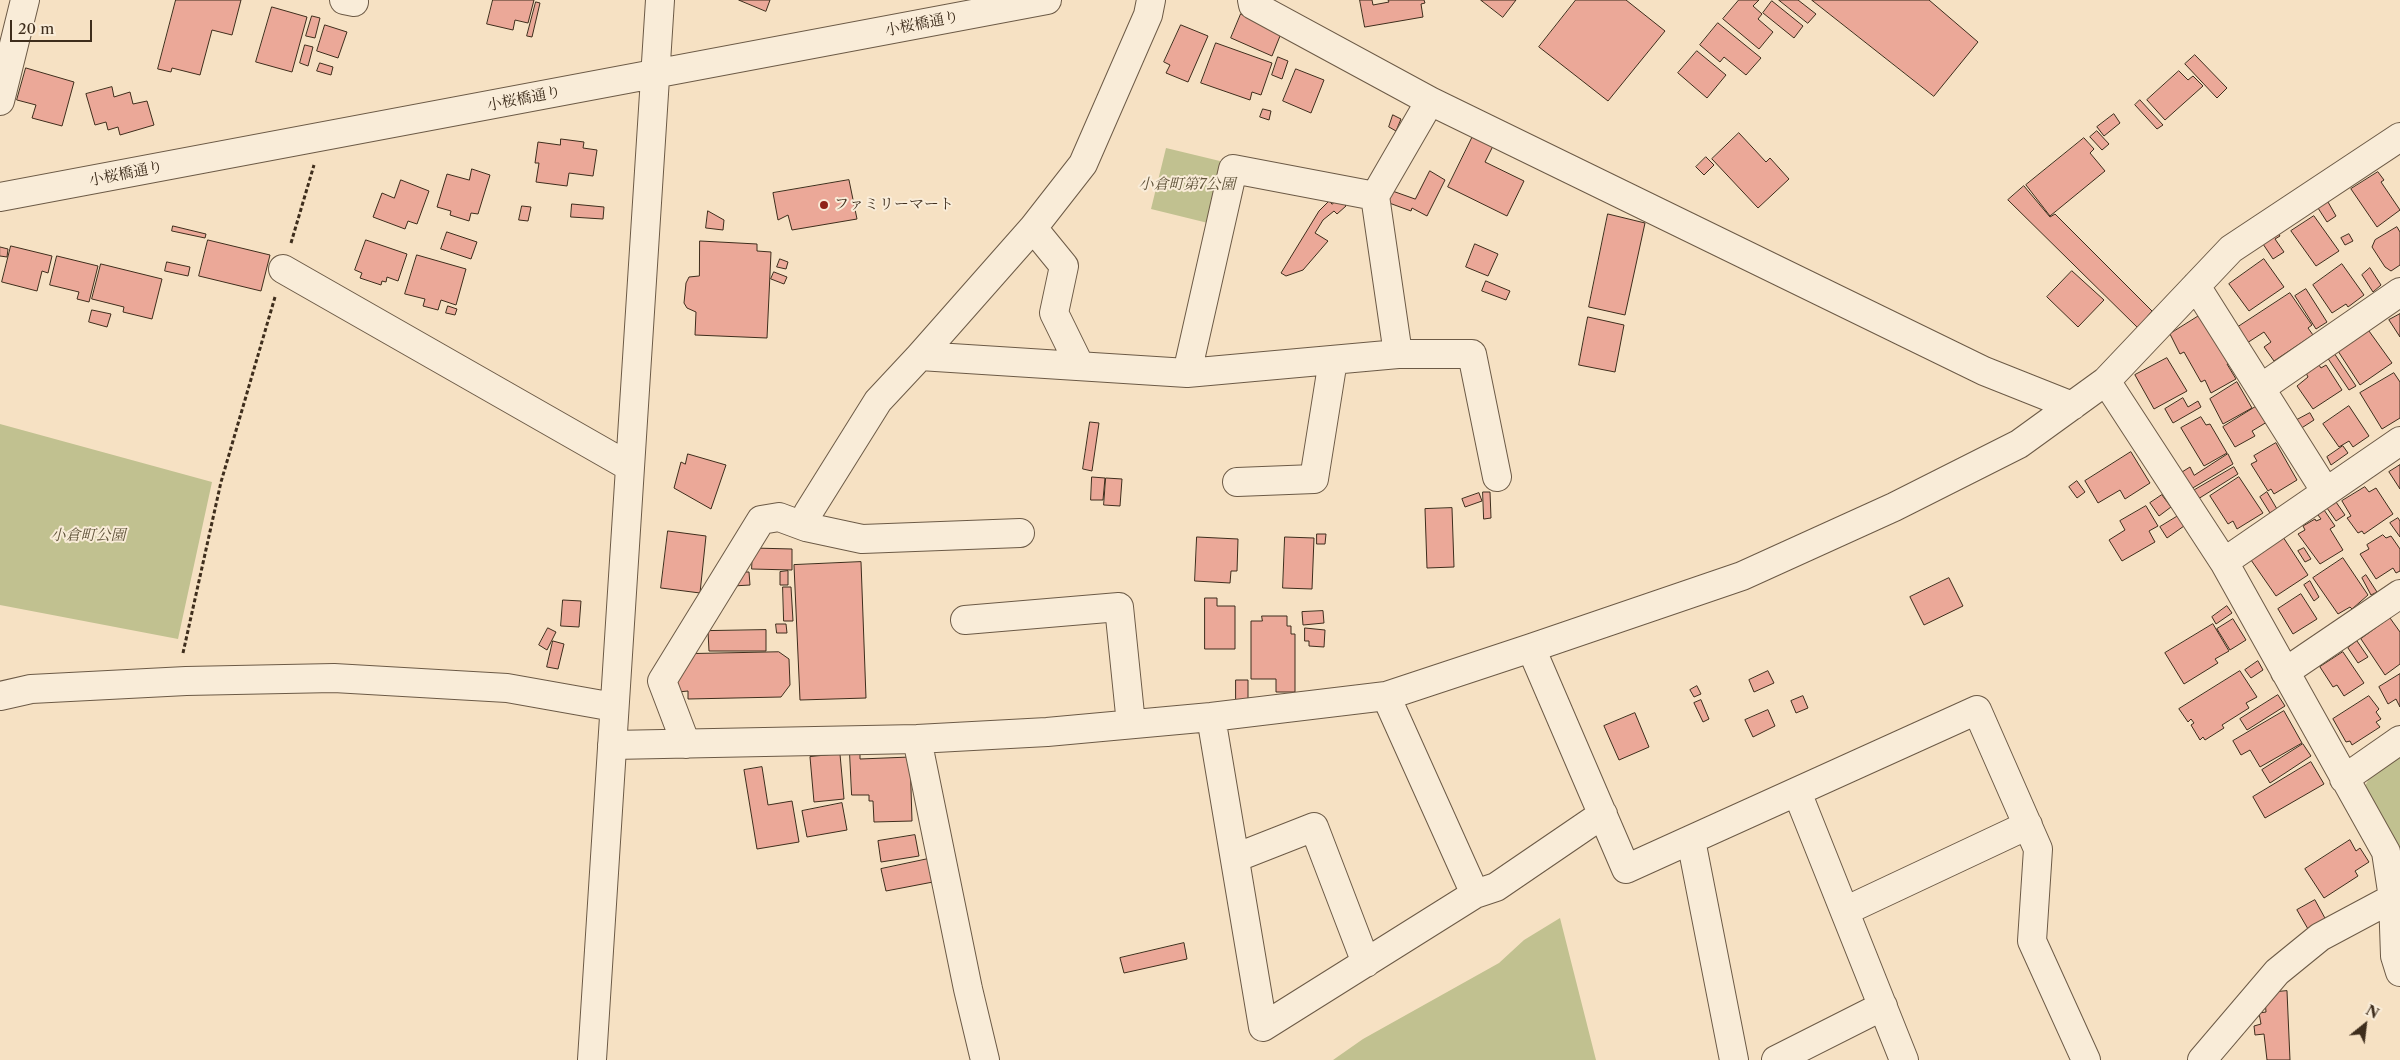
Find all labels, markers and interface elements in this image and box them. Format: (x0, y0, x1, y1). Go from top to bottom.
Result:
street label: 小桜橋通り (883, 8, 961, 40)
scale bar (12, 10, 95, 42)
text: 20 m (18, 19, 54, 38)
street label: 小桜橋通り (485, 83, 563, 115)
street label: 小桜橋通り (87, 158, 165, 190)
park label: 小倉町第7公園 (1138, 176, 1236, 194)
place label: ファミリーマート (834, 196, 954, 214)
marker: ファミリーマート (818, 199, 830, 211)
park label: 小倉町公園 (51, 527, 125, 545)
north arrow (2340, 1000, 2390, 1050)
text: N (2363, 1001, 2382, 1023)

